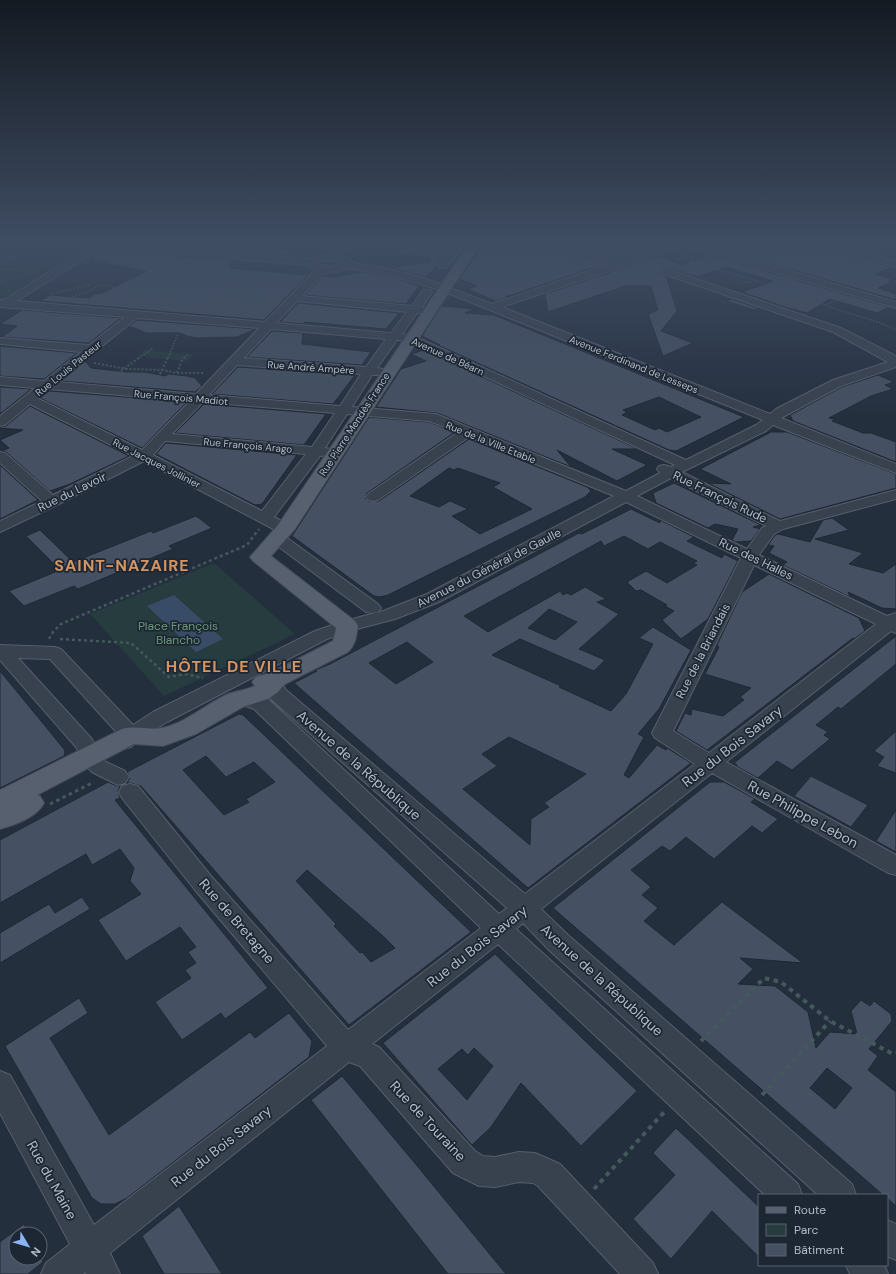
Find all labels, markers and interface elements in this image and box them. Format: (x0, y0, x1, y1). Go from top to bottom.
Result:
street label: Avenue Ferdinand de Lesseps (567, 333, 700, 396)
street label: Avenue de Béarn (410, 335, 486, 378)
street label: Rue Louis Pasteur (33, 338, 104, 399)
street label: Rue André Ampère (267, 358, 355, 377)
street label: Rue Pierre Mendès France (316, 370, 393, 478)
street label: Rue François Madiot (133, 387, 228, 408)
street label: Rue de la Ville Etable (444, 418, 538, 467)
street label: Rue François Arago (203, 435, 293, 456)
street label: Rue Jacques Jollinier (111, 436, 203, 491)
street label: Rue François Rude (670, 467, 770, 527)
street label: Rue du Lavoir (35, 468, 110, 516)
street label: Avenue du Général de Gaulle (414, 524, 564, 611)
street label: Rue des Halles (716, 534, 796, 584)
district label: SAINT-NAZAIRE (54, 555, 190, 576)
street label: Rue de la Briandais (672, 601, 734, 701)
park label: Place François Blancho (138, 618, 218, 648)
district label: HÔTEL DE VILLE (166, 656, 302, 677)
street label: Rue du Bois Savary (678, 701, 786, 791)
street label: Avenue de la République (293, 706, 425, 824)
street label: Rue Philippe Lebon (745, 776, 861, 852)
street label: Rue de Bretagne (195, 875, 279, 967)
street label: Rue du Bois Savary (423, 901, 531, 991)
street label: Avenue de la République (537, 920, 667, 1040)
street label: Rue de Touraine (386, 1077, 470, 1165)
street label: Rue du Bois Savary (167, 1101, 275, 1191)
street label: Rue du Maine (23, 1137, 81, 1223)
legend (758, 1194, 888, 1266)
text: Route (794, 1202, 826, 1218)
text: Parc (794, 1222, 818, 1238)
north arrow (8, 1226, 48, 1266)
text: Bâtiment (794, 1242, 845, 1258)
text: N (28, 1245, 44, 1260)

